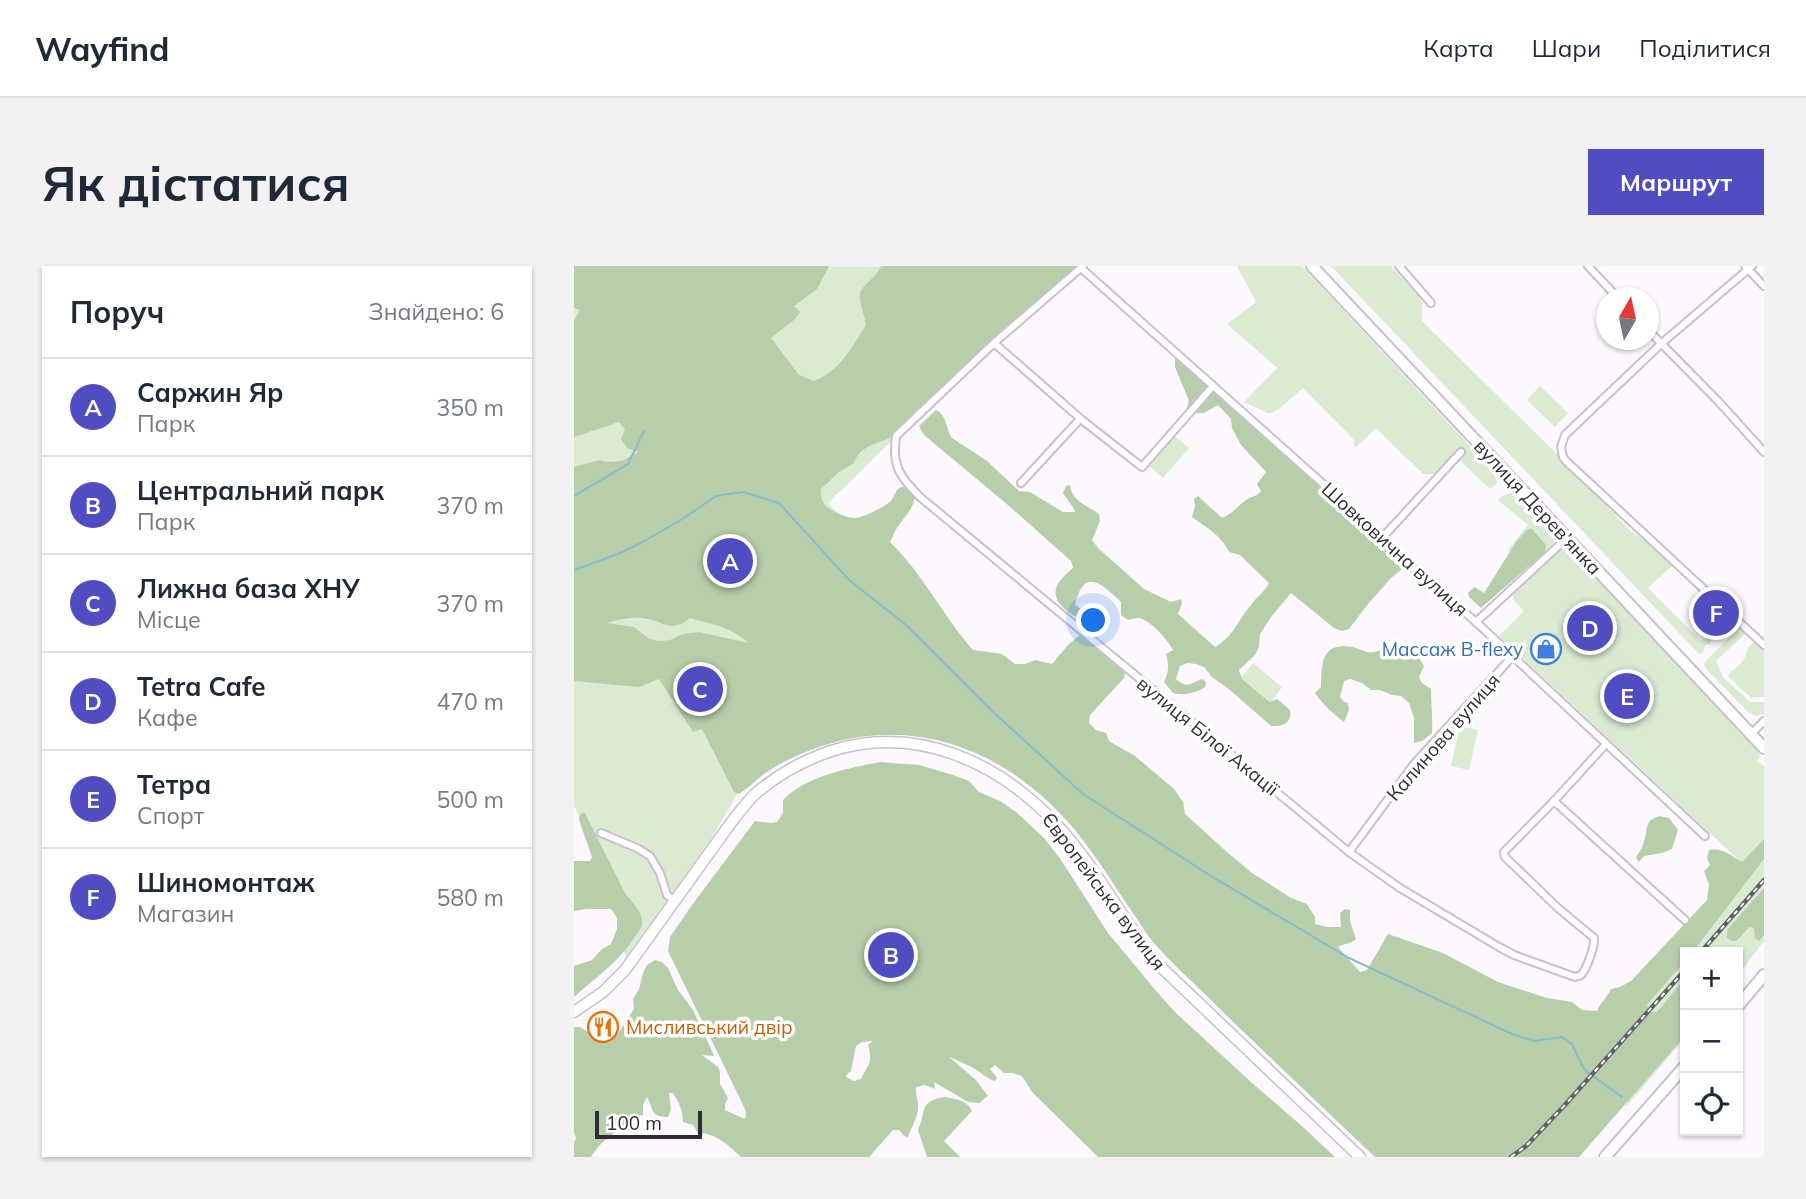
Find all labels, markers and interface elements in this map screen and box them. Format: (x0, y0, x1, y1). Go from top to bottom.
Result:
text: Wayfind (35, 28, 170, 69)
text: Карта (1423, 33, 1494, 63)
text: Шари (1532, 33, 1601, 63)
text: Поділитися (1639, 33, 1771, 63)
button: Маршрут (1588, 149, 1764, 215)
text: Як дістатися (42, 152, 350, 213)
north arrow (1596, 287, 1659, 350)
text: Поруч (70, 293, 164, 331)
text: Знайдено: 6 (369, 297, 504, 326)
text: Саржин Яр (137, 376, 284, 409)
text: A (84, 393, 102, 422)
text: 350 m (436, 393, 504, 422)
text: Парк (137, 409, 195, 438)
street label: вулиця Дерев’янка (1469, 434, 1607, 580)
text: Центральний парк (137, 474, 384, 507)
street label: Шовковична вулиця (1317, 477, 1473, 621)
text: B (85, 491, 101, 520)
text: 370 m (436, 491, 504, 520)
text: Парк (137, 507, 195, 536)
pin: A (707, 535, 753, 587)
text: Лижна база ХНУ (137, 572, 360, 605)
pin: F (1693, 587, 1739, 639)
text: C (85, 589, 101, 618)
text: 370 m (436, 589, 504, 618)
pin: D (1567, 602, 1613, 654)
your location (1076, 603, 1110, 637)
text: Місце (137, 605, 201, 634)
shop icon: Массаж B-flexy (1529, 632, 1563, 666)
place label: Массаж B-flexy (1382, 637, 1523, 661)
pin: C (677, 663, 723, 715)
street label: Калинова вулиця (1381, 668, 1505, 806)
text: Tetra Cafe (137, 670, 265, 703)
pin: E (1604, 670, 1650, 722)
street label: вулиця Білої Акації (1132, 671, 1284, 801)
text: D (84, 687, 102, 716)
text: 470 m (436, 687, 504, 716)
text: Кафе (137, 703, 198, 732)
text: Тетра (137, 768, 211, 801)
text: E (86, 785, 100, 814)
text: 500 m (436, 785, 504, 814)
text: Спорт (137, 801, 204, 830)
street label: Європейська вулиця (1037, 807, 1171, 975)
text: Шиномонтаж (137, 866, 314, 899)
text: F (86, 883, 100, 912)
text: 580 m (436, 883, 504, 912)
text: Магазин (137, 899, 234, 928)
pin: B (868, 929, 914, 981)
map controls (1680, 947, 1743, 1136)
button: + (1680, 947, 1743, 1010)
restaurant icon: Мисливський двір (586, 1010, 620, 1044)
button: − (1680, 1010, 1743, 1073)
place label: Мисливський двір (626, 1015, 793, 1039)
button: locate (1680, 1073, 1743, 1136)
scale bar (595, 1108, 702, 1140)
text: 100 m (606, 1111, 662, 1135)

